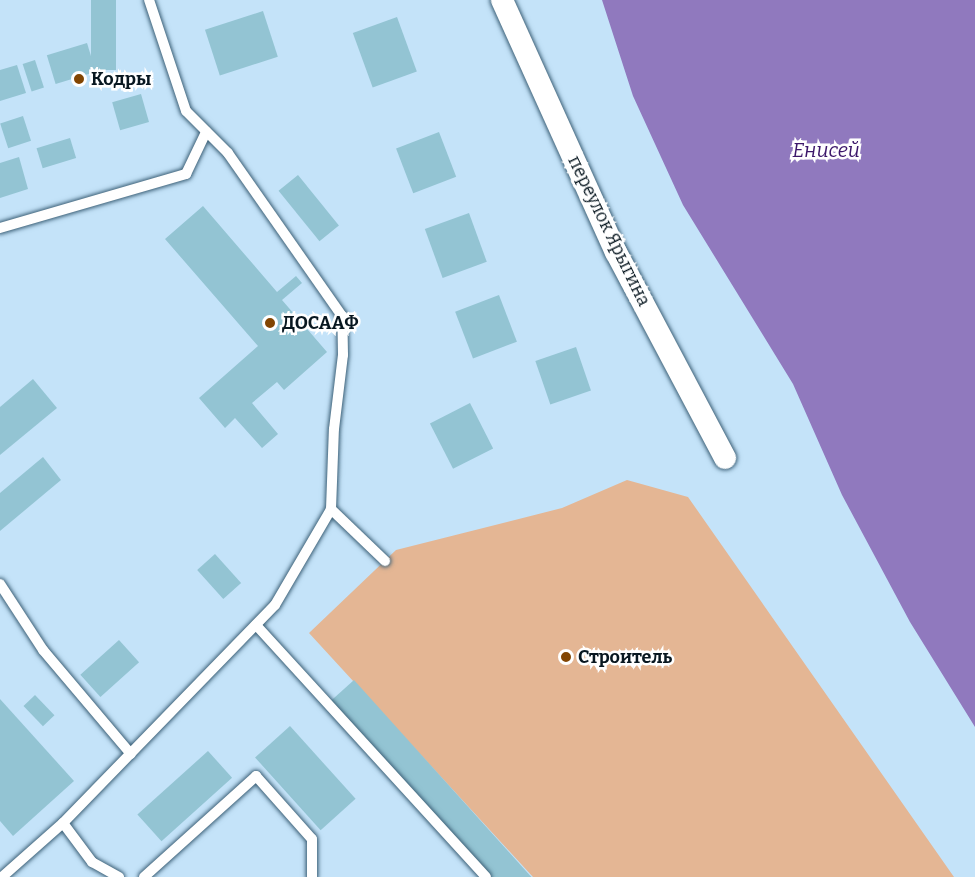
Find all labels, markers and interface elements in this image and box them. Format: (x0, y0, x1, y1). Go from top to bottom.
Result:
place label: Кодры (91, 68, 151, 90)
marker: Кодры (72, 72, 86, 86)
water label: Енисей (792, 138, 860, 162)
street label: переулок Ярыгина (563, 152, 655, 310)
place label: ДОСААФ (282, 312, 359, 334)
marker: ДОСААФ (263, 316, 277, 330)
place label: Строитель (578, 646, 672, 668)
marker: Строитель (559, 650, 573, 664)

